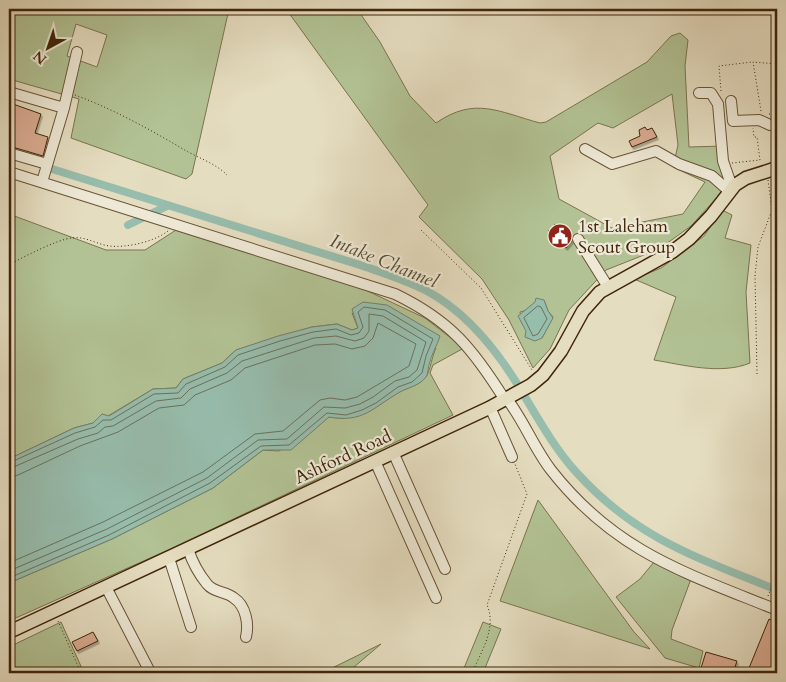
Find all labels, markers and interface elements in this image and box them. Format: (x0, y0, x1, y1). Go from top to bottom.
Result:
north arrow (22, 22, 72, 72)
text: N (29, 46, 51, 69)
place label: 1st Laleham Scout Group (578, 214, 675, 260)
public building icon: 1st Laleham Scout Group (547, 223, 573, 249)
water label: Intake Channel (326, 228, 443, 295)
street label: Ashford Road (290, 423, 396, 490)

